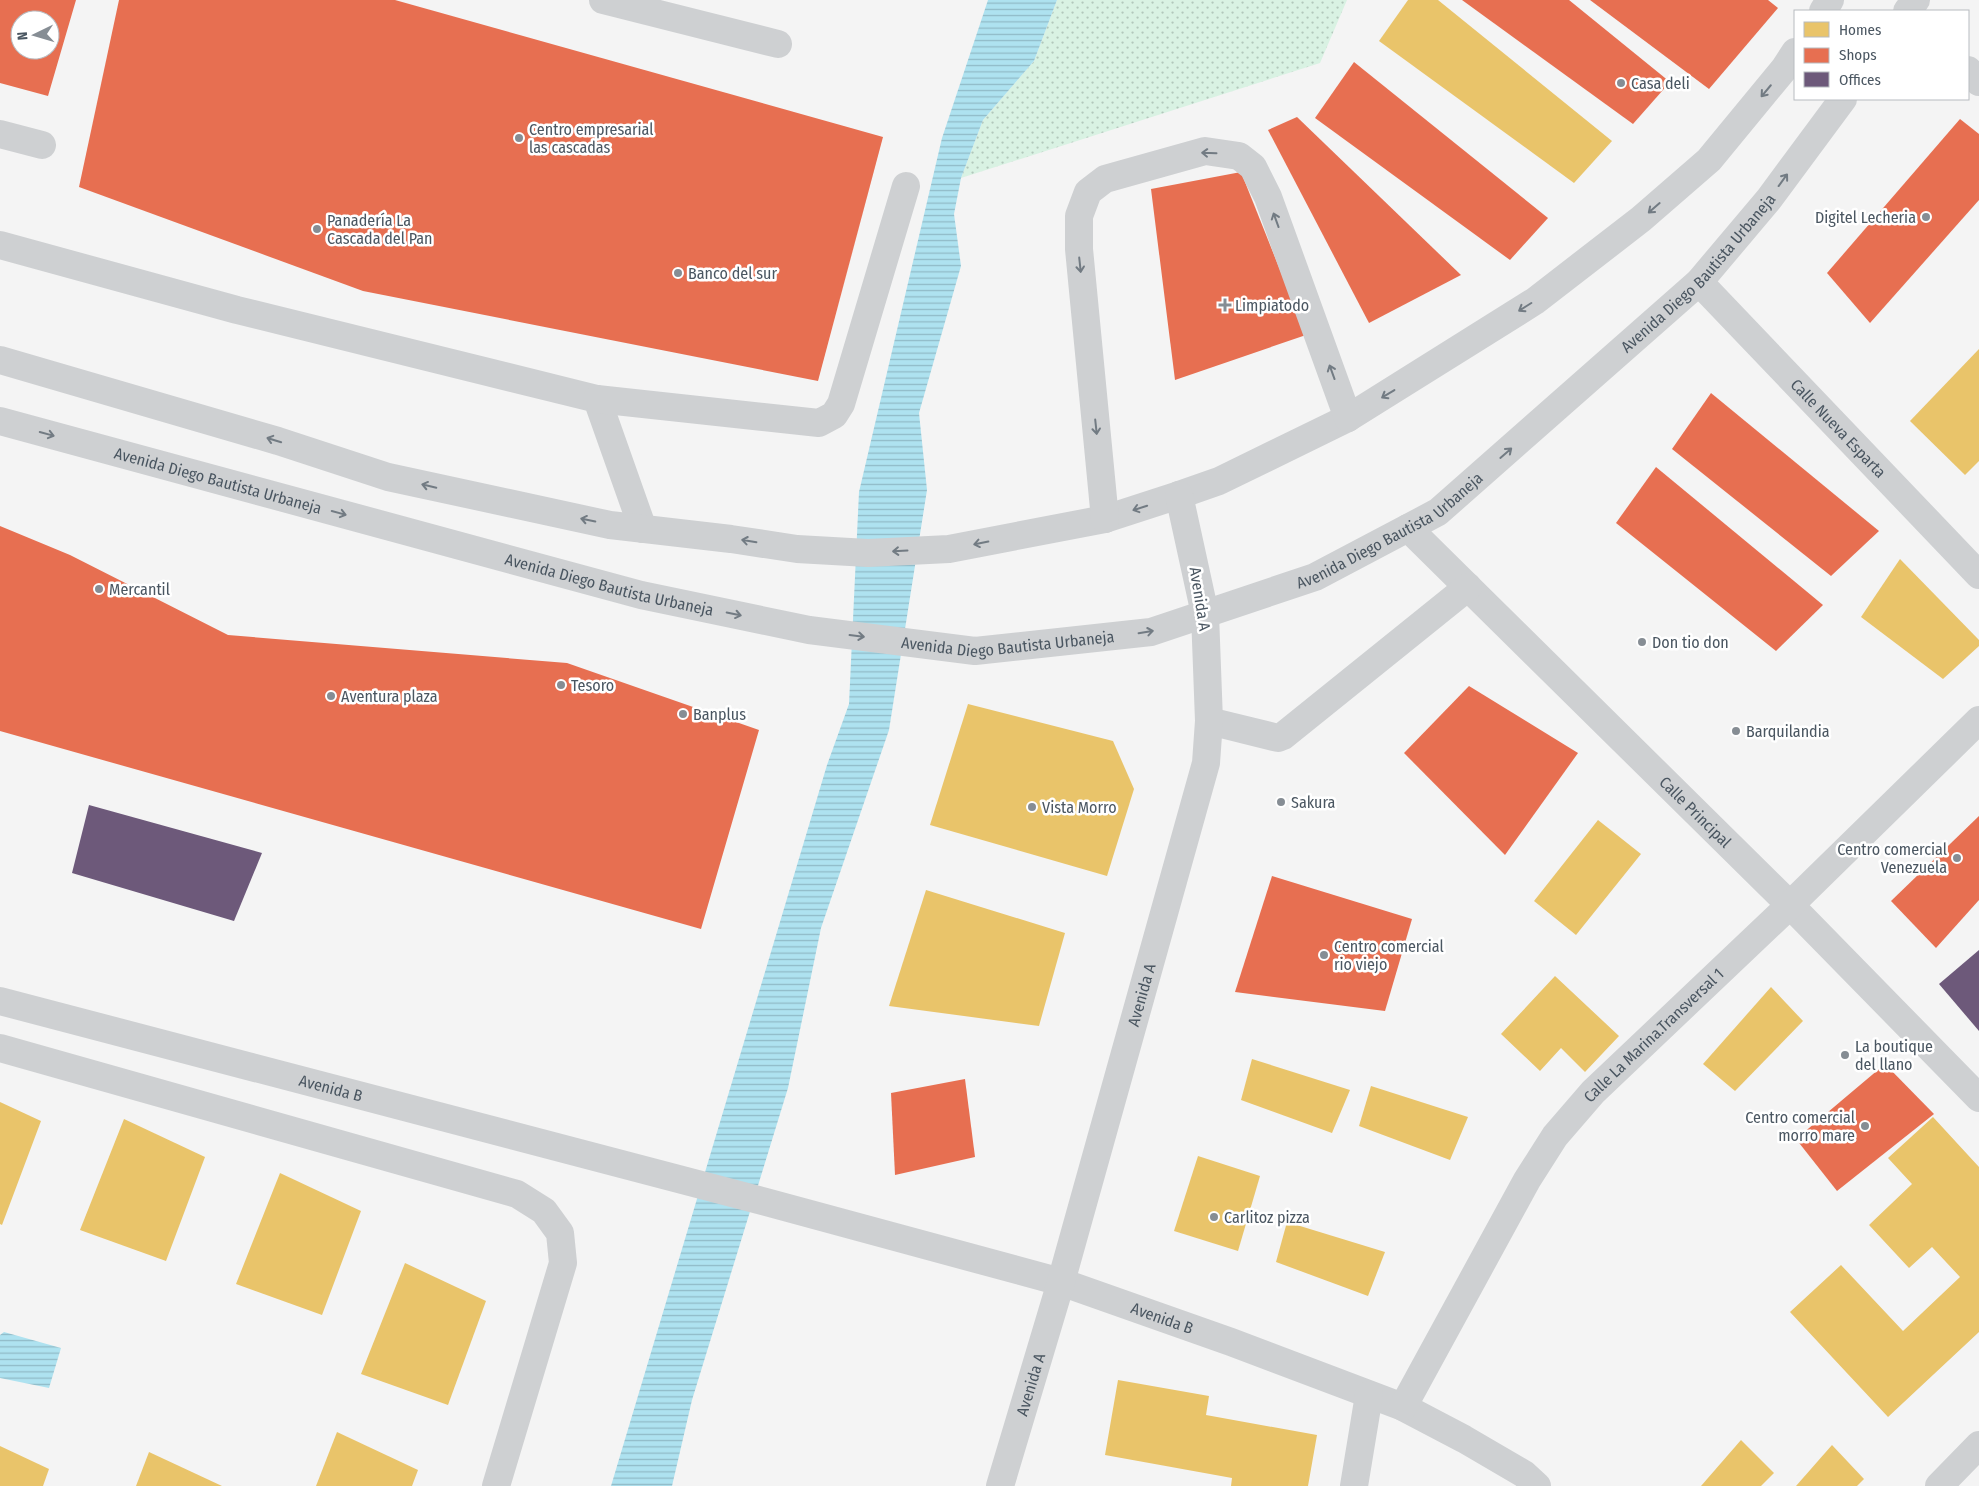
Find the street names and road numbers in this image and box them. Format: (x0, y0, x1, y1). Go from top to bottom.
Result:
street label: Avenida Diego Bautista Urbaneja (1617, 190, 1779, 356)
street label: Calle Nueva Esparta (1787, 375, 1890, 481)
street label: Avenida Diego Bautista Urbaneja (112, 443, 324, 517)
street label: Avenida Diego Bautista Urbaneja (1294, 468, 1486, 592)
street label: Avenida Diego Bautista Urbaneja (503, 549, 715, 619)
street label: Avenida A (1186, 566, 1215, 633)
street label: Avenida Diego Bautista Urbaneja (900, 627, 1115, 661)
street label: Calle Principal (1656, 772, 1735, 851)
street label: Avenida A (1123, 961, 1159, 1029)
street label: Calle La Marina.Transversal 1 (1579, 964, 1727, 1106)
street label: Avenida B (297, 1070, 365, 1105)
street label: Avenida B (1129, 1298, 1196, 1338)
street label: Avenida A (1012, 1350, 1049, 1418)

